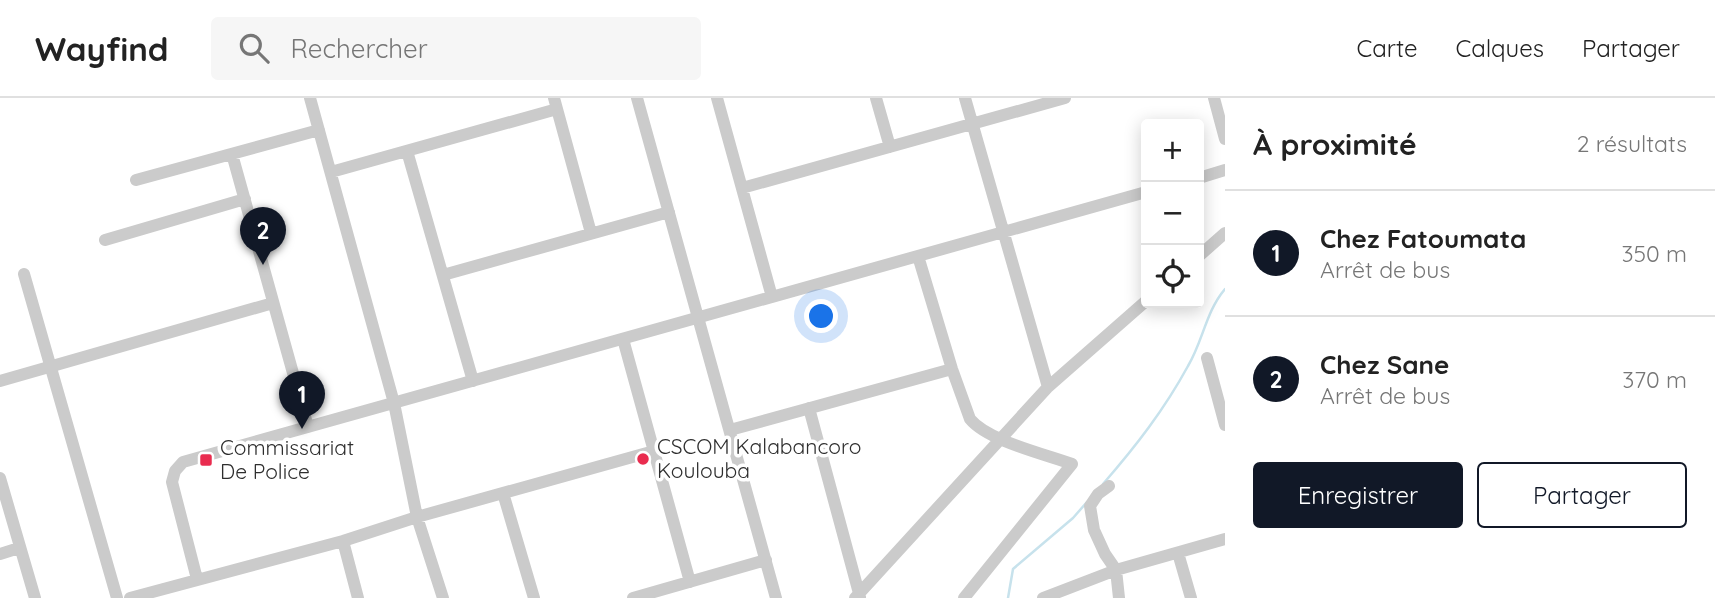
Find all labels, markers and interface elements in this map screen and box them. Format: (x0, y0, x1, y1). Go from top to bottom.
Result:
search box (211, 17, 701, 80)
text: Wayfind (35, 28, 169, 69)
icon: search (235, 29, 273, 67)
text: Rechercher (291, 32, 428, 65)
text: Carte (1356, 33, 1418, 63)
text: Calques (1456, 33, 1544, 63)
text: Partager (1582, 33, 1680, 63)
map controls (1141, 119, 1204, 308)
button: + (1141, 119, 1204, 182)
text: À proximité (1253, 125, 1417, 163)
text: 2 résultats (1577, 129, 1687, 158)
button: − (1141, 182, 1204, 245)
pin: 2 (240, 207, 286, 265)
text: Chez Fatoumata (1320, 222, 1526, 255)
text: 1 (1272, 239, 1280, 268)
text: 350 m (1621, 239, 1687, 268)
button: locate (1141, 245, 1204, 308)
text: Arrêt de bus (1320, 255, 1450, 284)
your location (804, 299, 838, 333)
text: Chez Sane (1320, 348, 1449, 381)
text: 2 (1269, 365, 1283, 394)
text: 370 m (1622, 365, 1687, 394)
pin: 1 (279, 371, 325, 429)
text: Arrêt de bus (1320, 381, 1450, 410)
place label: CSCOM Kalabancoro Koulouba (657, 433, 861, 483)
place label: Commissariat De Police (220, 434, 354, 484)
marker: CSCOM Kalabancoro Koulouba (635, 451, 651, 467)
marker: Commissariat De Police (198, 452, 214, 468)
button: Enregistrer (1253, 462, 1463, 528)
button: Partager (1477, 462, 1687, 528)

